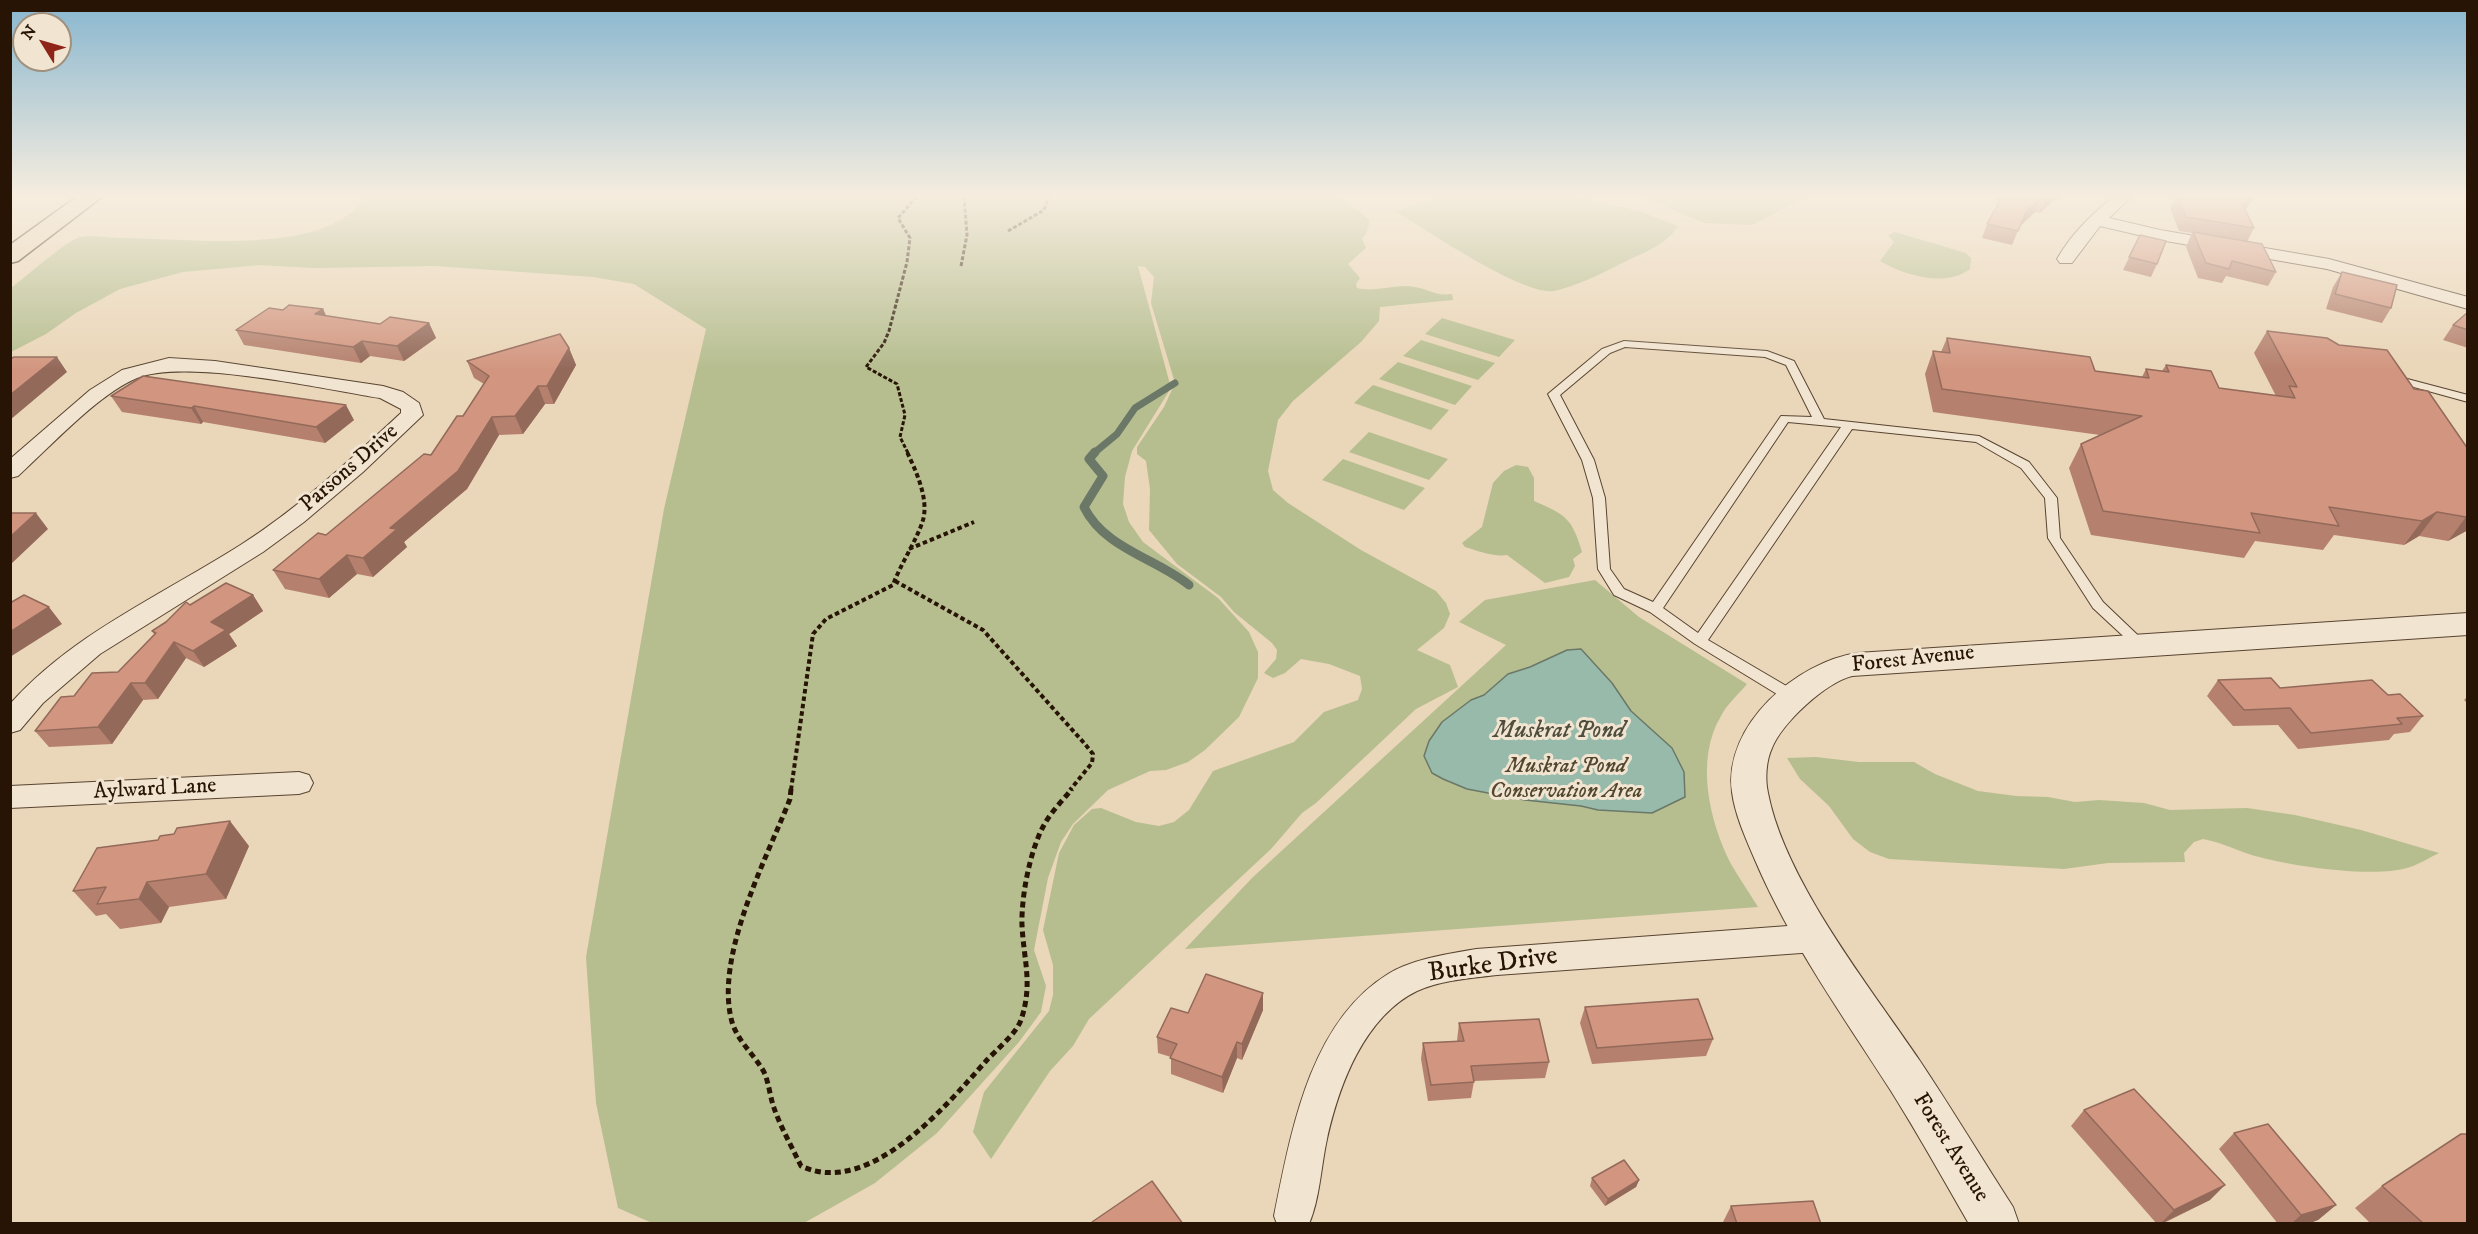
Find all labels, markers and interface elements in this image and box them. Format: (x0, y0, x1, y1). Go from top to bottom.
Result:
north arrow (12, 12, 72, 72)
text: N (17, 21, 41, 44)
street label: Parsons Drive (296, 419, 404, 519)
street label: Forest Avenue (1850, 640, 1976, 680)
water label: Muskrat Pond (1493, 718, 1625, 746)
park label: Muskrat Pond Conservation Area (1490, 754, 1642, 806)
street label: Aylward Lane (93, 774, 217, 806)
street label: Burke Drive (1426, 941, 1560, 991)
street label: Forest Avenue (1906, 1089, 1994, 1207)

